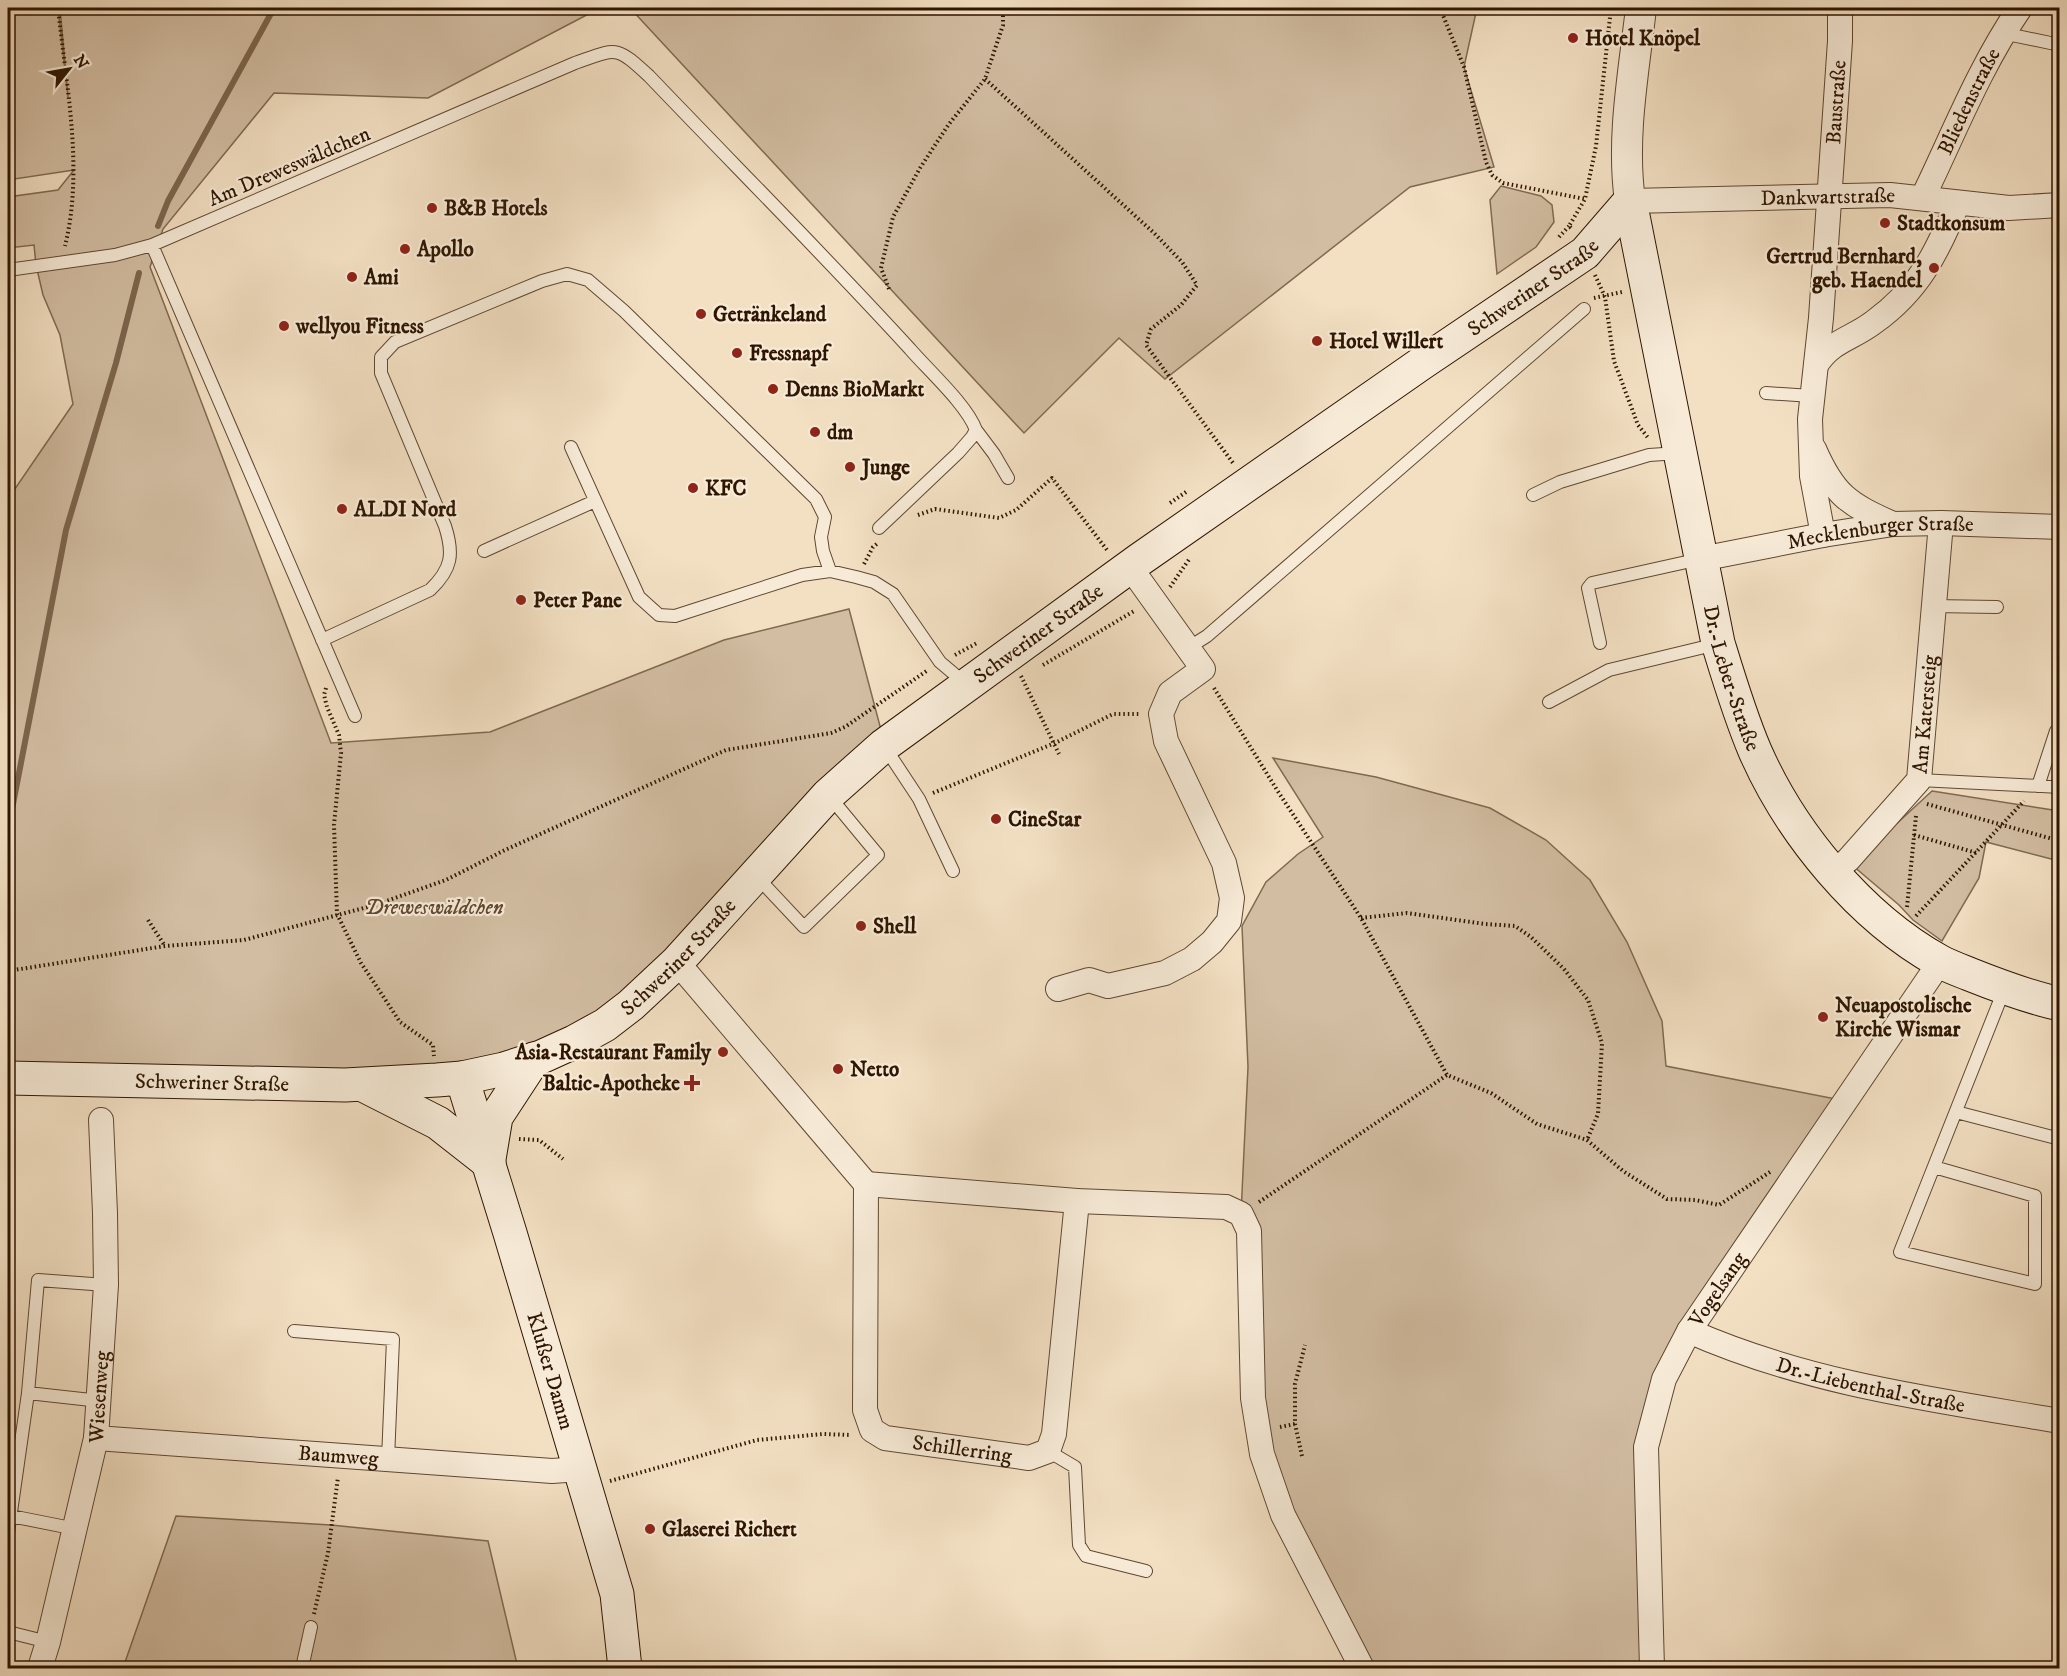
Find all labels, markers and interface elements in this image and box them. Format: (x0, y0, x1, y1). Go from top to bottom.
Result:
place label: Hotel Knöpel (1585, 26, 1701, 52)
marker: Hotel Knöpel (1566, 31, 1580, 45)
north arrow (39, 39, 99, 99)
street label: Bliedenstraße (1933, 43, 2007, 159)
text: N (69, 51, 93, 73)
street label: Baustraße (1821, 59, 1853, 145)
street label: Am Dreweswäldchen (204, 121, 374, 213)
street label: Dankwartstraße (1760, 183, 1897, 212)
place label: B&B Hotels (444, 196, 548, 222)
marker: B&B Hotels (425, 201, 439, 215)
place label: Stadtkonsum (1897, 211, 2005, 237)
marker: Stadtkonsum (1878, 216, 1892, 230)
street label: Schweriner Straße (1463, 234, 1606, 343)
place label: Apollo (416, 237, 474, 263)
marker: Apollo (398, 242, 412, 256)
place label: Gertrud Bernhard, geb. Haendel (1766, 244, 1923, 294)
marker: Gertrud Bernhard, geb. Haendel (1927, 261, 1941, 275)
place label: Ami (363, 265, 399, 291)
marker: Ami (345, 270, 359, 284)
place label: Getränkeland (713, 302, 827, 328)
marker: Getränkeland (694, 307, 708, 321)
place label: wellyou Fitness (295, 314, 424, 340)
marker: wellyou Fitness (277, 319, 291, 333)
place label: Hotel Willert (1329, 329, 1443, 355)
marker: Hotel Willert (1310, 334, 1324, 348)
place label: Fressnapf (749, 341, 832, 367)
marker: Fressnapf (730, 346, 744, 360)
place label: Denns BioMarkt (785, 377, 925, 403)
marker: Denns BioMarkt (766, 382, 780, 396)
place label: dm (827, 420, 853, 446)
marker: dm (808, 425, 822, 439)
place label: Junge (860, 455, 910, 481)
marker: Junge (843, 460, 857, 474)
place label: KFC (705, 476, 747, 502)
marker: KFC (686, 481, 700, 495)
place label: ALDI Nord (353, 497, 457, 523)
marker: ALDI Nord (335, 502, 349, 516)
street label: Mecklenburger Straße (1785, 511, 1974, 556)
street label: Schweriner Straße (969, 578, 1109, 690)
place label: Peter Pane (533, 588, 622, 614)
marker: Peter Pane (514, 593, 528, 607)
street label: Dr.-Leber-Straße (1697, 603, 1766, 756)
street label: Am Katersteig (1908, 653, 1944, 775)
place label: CineStar (1008, 807, 1083, 833)
marker: CineStar (989, 812, 1003, 826)
street label: Schweriner Straße (616, 893, 742, 1022)
park label: Dreweswäldchen (365, 895, 504, 921)
place label: Shell (873, 914, 917, 940)
marker: Shell (854, 919, 868, 933)
place label: Neuapostolische Kirche Wismar (1835, 993, 1972, 1043)
marker: Neuapostolische Kirche Wismar (1816, 1010, 1830, 1024)
place label: Asia-Restaurant Family (514, 1040, 712, 1066)
marker: Asia-Restaurant Family (716, 1045, 730, 1059)
place label: Netto (850, 1057, 899, 1083)
marker: Netto (831, 1062, 845, 1076)
street label: Schweriner Straße (135, 1069, 290, 1098)
place label: Baltic-Apotheke (542, 1071, 680, 1097)
marker: Baltic-Apotheke (685, 1076, 699, 1090)
street label: Vogelsang (1683, 1247, 1753, 1333)
street label: Klußer Damm (520, 1309, 580, 1433)
street label: Wiesenweg (84, 1349, 116, 1445)
street label: Dr.-Liebenthal-Straße (1773, 1352, 1967, 1419)
street label: Schillerring (911, 1430, 1014, 1470)
street label: Baumweg (297, 1441, 380, 1472)
place label: Glaserei Richert (662, 1517, 797, 1543)
marker: Glaserei Richert (643, 1522, 657, 1536)

